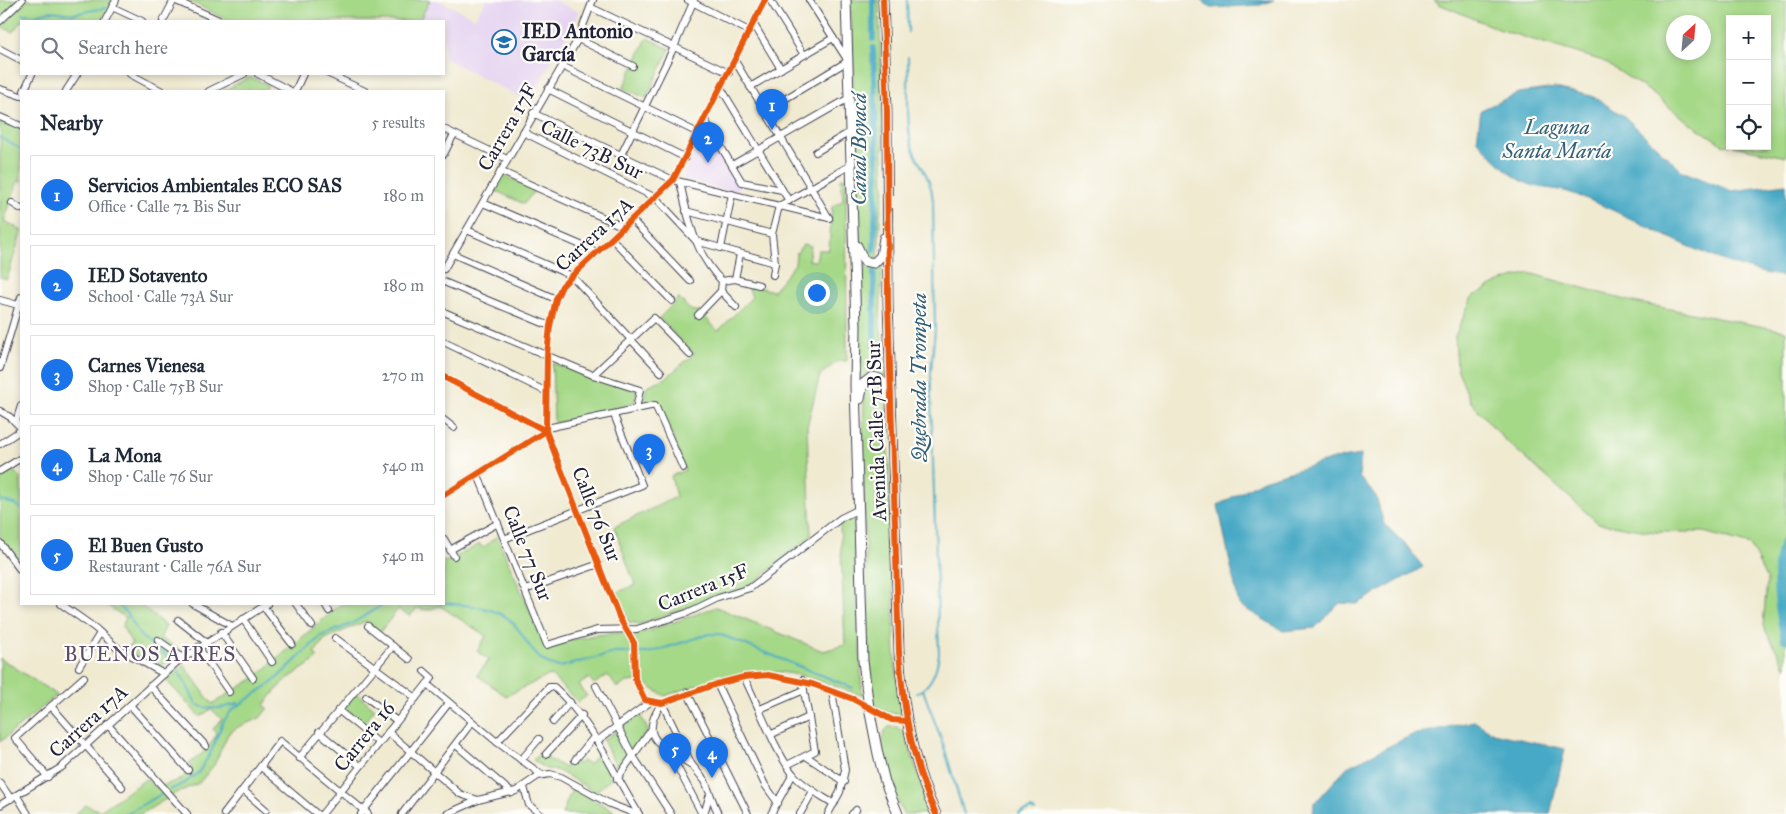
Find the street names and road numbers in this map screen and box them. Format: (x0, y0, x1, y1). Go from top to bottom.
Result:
street label: Carrera 17F (472, 79, 542, 175)
street label: Calle 73B Sur (537, 114, 648, 184)
street label: Carrera 17A (550, 192, 638, 276)
street label: Avenida Calle 71B Sur (861, 340, 891, 523)
street label: Calle 76 Sur (567, 463, 627, 565)
street label: Calle 77 Sur (498, 502, 558, 605)
street label: Carrera 15F (654, 558, 752, 616)
street label: Carrera 17A (44, 679, 133, 763)
street label: Carrera 16 (328, 695, 400, 776)

